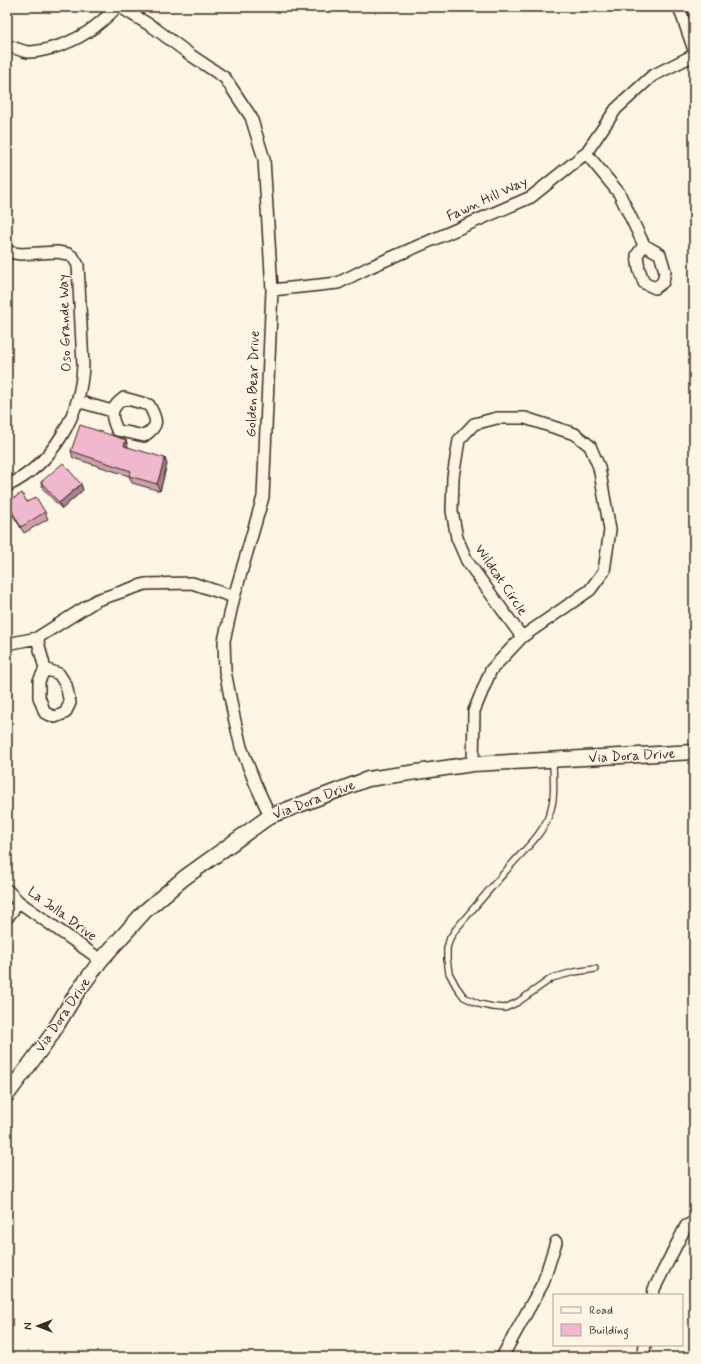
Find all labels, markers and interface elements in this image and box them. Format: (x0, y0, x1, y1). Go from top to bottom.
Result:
street label: Fawn Hill Way (444, 172, 530, 226)
street label: Oso Grande Way (54, 274, 76, 372)
street label: Golden Bear Drive (242, 330, 264, 438)
street label: Wildcat Circle (471, 541, 531, 619)
street label: Via Dora Drive (588, 745, 676, 767)
street label: Via Dora Drive (270, 776, 358, 824)
street label: La Jolla Drive (24, 883, 100, 945)
street label: Via Dora Drive (31, 974, 95, 1056)
legend (553, 1294, 683, 1346)
text: Road (589, 1303, 613, 1319)
north arrow (18, 1306, 58, 1346)
text: N (22, 1322, 36, 1330)
text: Building (589, 1323, 629, 1340)

